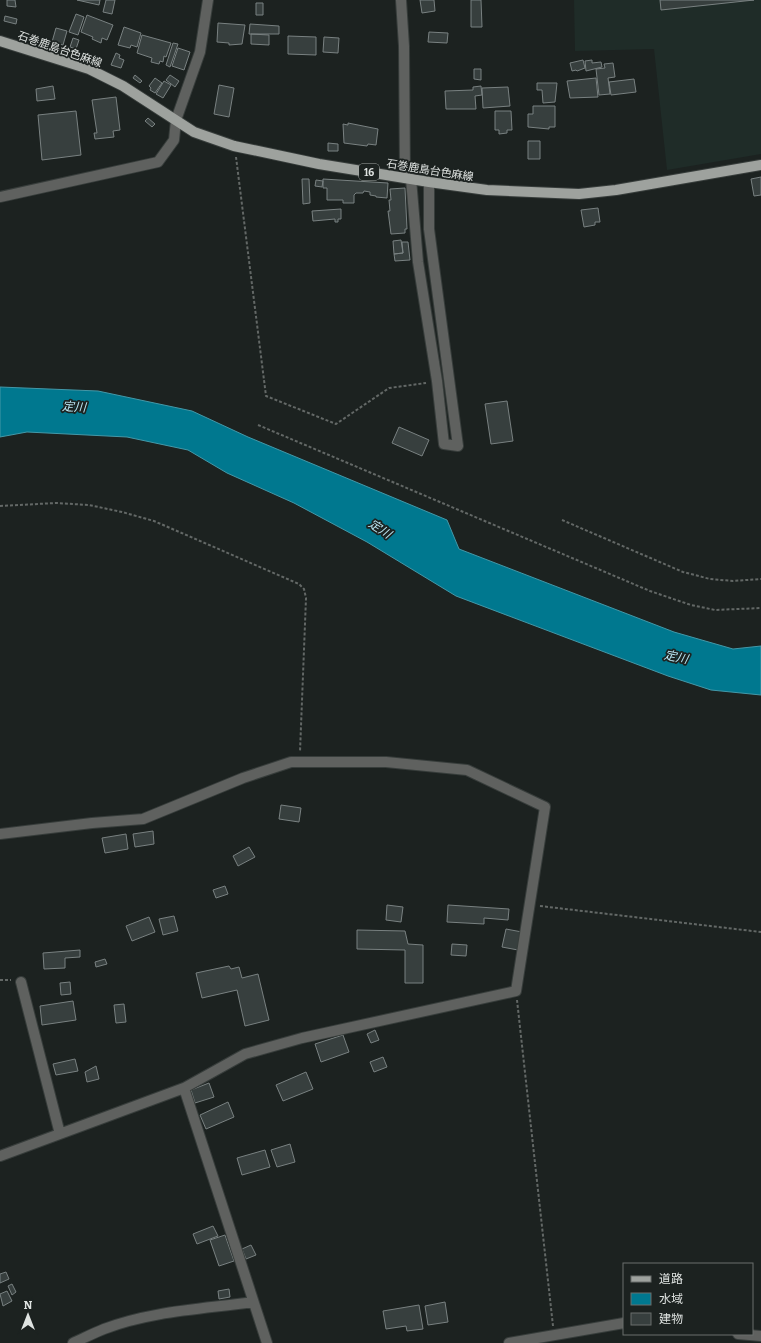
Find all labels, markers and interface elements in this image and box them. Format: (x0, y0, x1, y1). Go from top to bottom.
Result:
street label: 石巻鹿島台色麻線 (16, 29, 104, 70)
street label: 石巻鹿島台色麻線 (385, 157, 474, 184)
road number: 16 (359, 164, 379, 180)
water label: 定川 (62, 399, 88, 415)
water label: 定川 (366, 517, 396, 542)
water label: 定川 (663, 648, 691, 667)
legend (623, 1263, 753, 1335)
text: 道路 (659, 1272, 683, 1286)
text: 水域 (659, 1292, 683, 1306)
north arrow (8, 1295, 48, 1335)
text: N (24, 1299, 33, 1312)
text: 建物 (659, 1312, 683, 1326)

